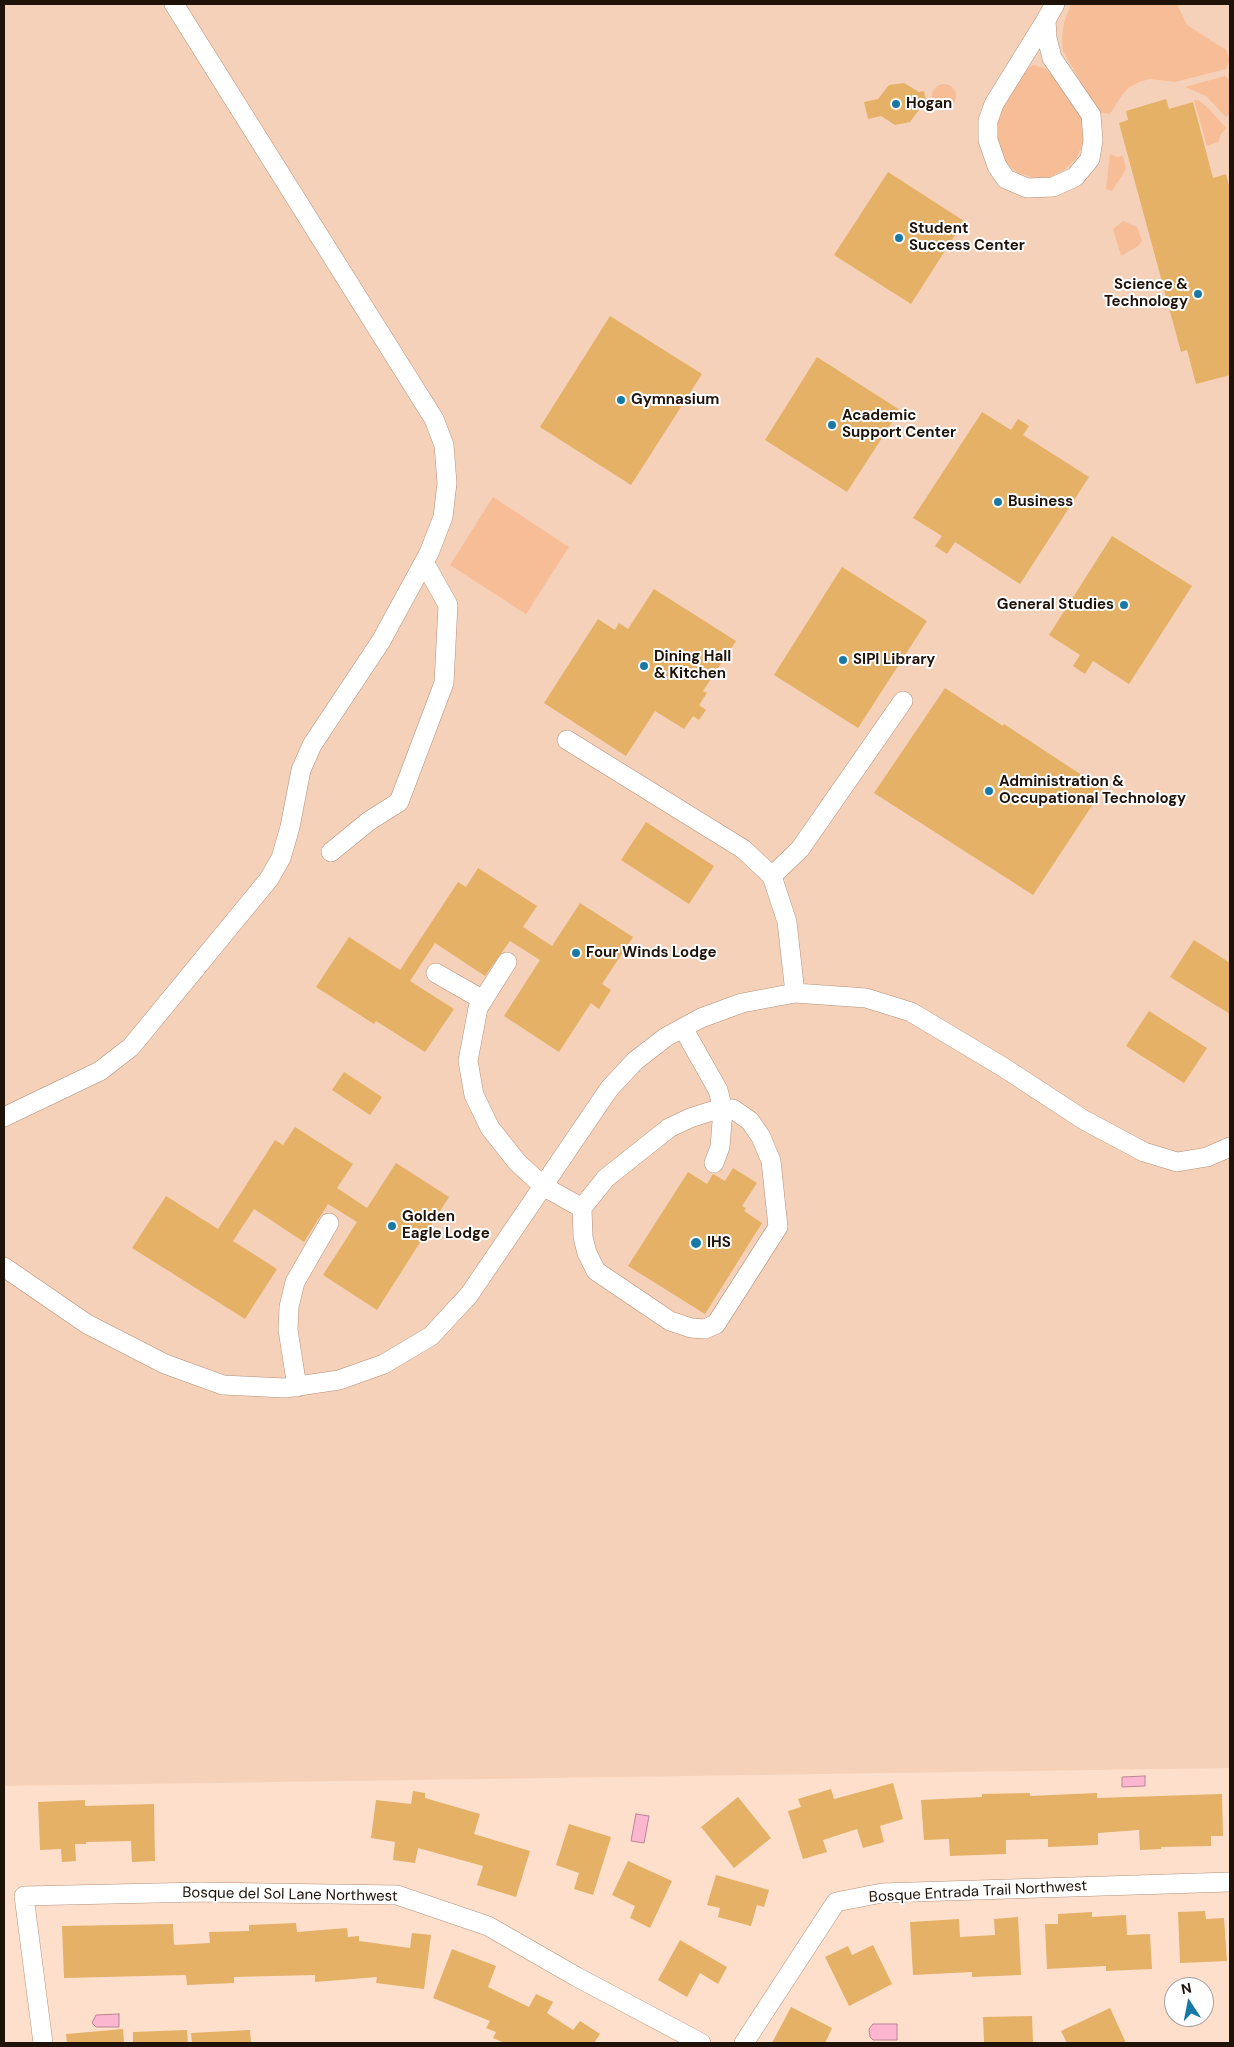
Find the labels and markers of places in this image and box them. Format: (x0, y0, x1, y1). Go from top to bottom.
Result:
place label: Hogan (906, 95, 952, 113)
marker: Hogan (890, 98, 902, 110)
place label: Student Success Center (909, 220, 1025, 255)
marker: Student Success Center (893, 232, 905, 244)
place label: Science & Technology (1104, 276, 1188, 311)
marker: Science & Technology (1192, 288, 1204, 300)
place label: Gymnasium (631, 391, 719, 409)
marker: Gymnasium (615, 394, 627, 406)
place label: Academic Support Center (842, 407, 956, 442)
marker: Academic Support Center (826, 419, 838, 431)
place label: Business (1008, 493, 1073, 511)
marker: Business (992, 496, 1004, 508)
place label: General Studies (997, 596, 1114, 614)
marker: General Studies (1118, 599, 1130, 611)
place label: Dining Hall & Kitchen (654, 648, 731, 683)
place label: SIPI Library (853, 651, 935, 669)
marker: SIPI Library (837, 654, 849, 666)
marker: Dining Hall & Kitchen (638, 660, 650, 672)
place label: Administration & Occupational Technology (999, 773, 1186, 808)
marker: Administration & Occupational Technology (983, 785, 995, 797)
place label: Four Winds Lodge (586, 944, 717, 962)
marker: Four Winds Lodge (570, 947, 582, 959)
place label: Golden Eagle Lodge (402, 1208, 490, 1243)
marker: Golden Eagle Lodge (386, 1220, 398, 1232)
place label: IHS (707, 1234, 731, 1252)
marker: IHS (689, 1236, 703, 1250)

